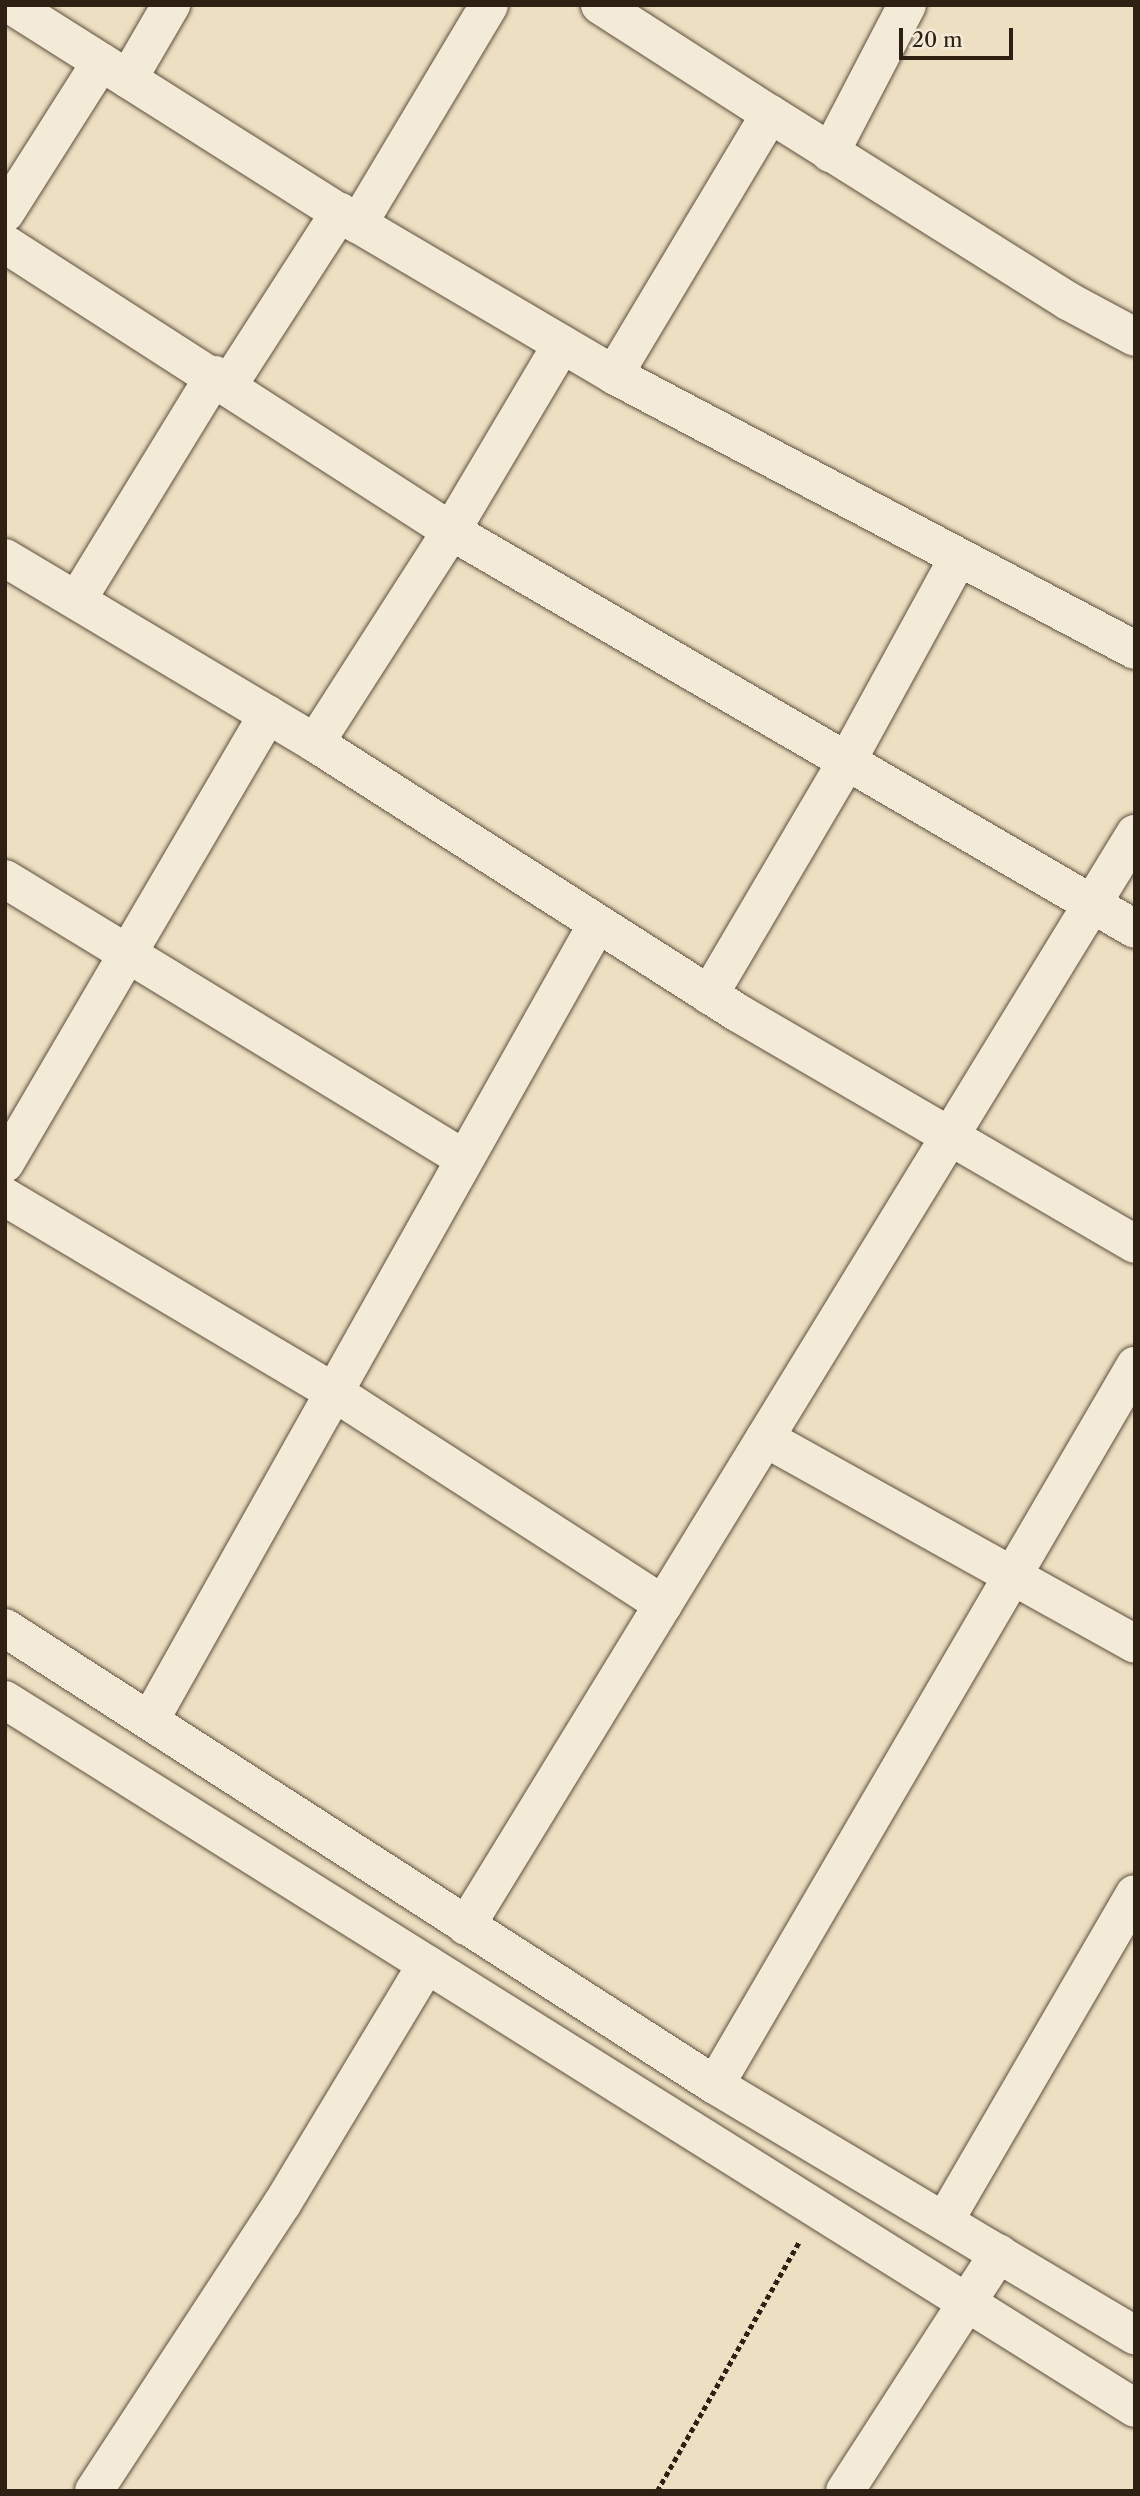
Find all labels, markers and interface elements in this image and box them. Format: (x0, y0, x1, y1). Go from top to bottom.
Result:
scale bar (902, 14, 1016, 58)
text: 20 m (912, 27, 963, 52)

